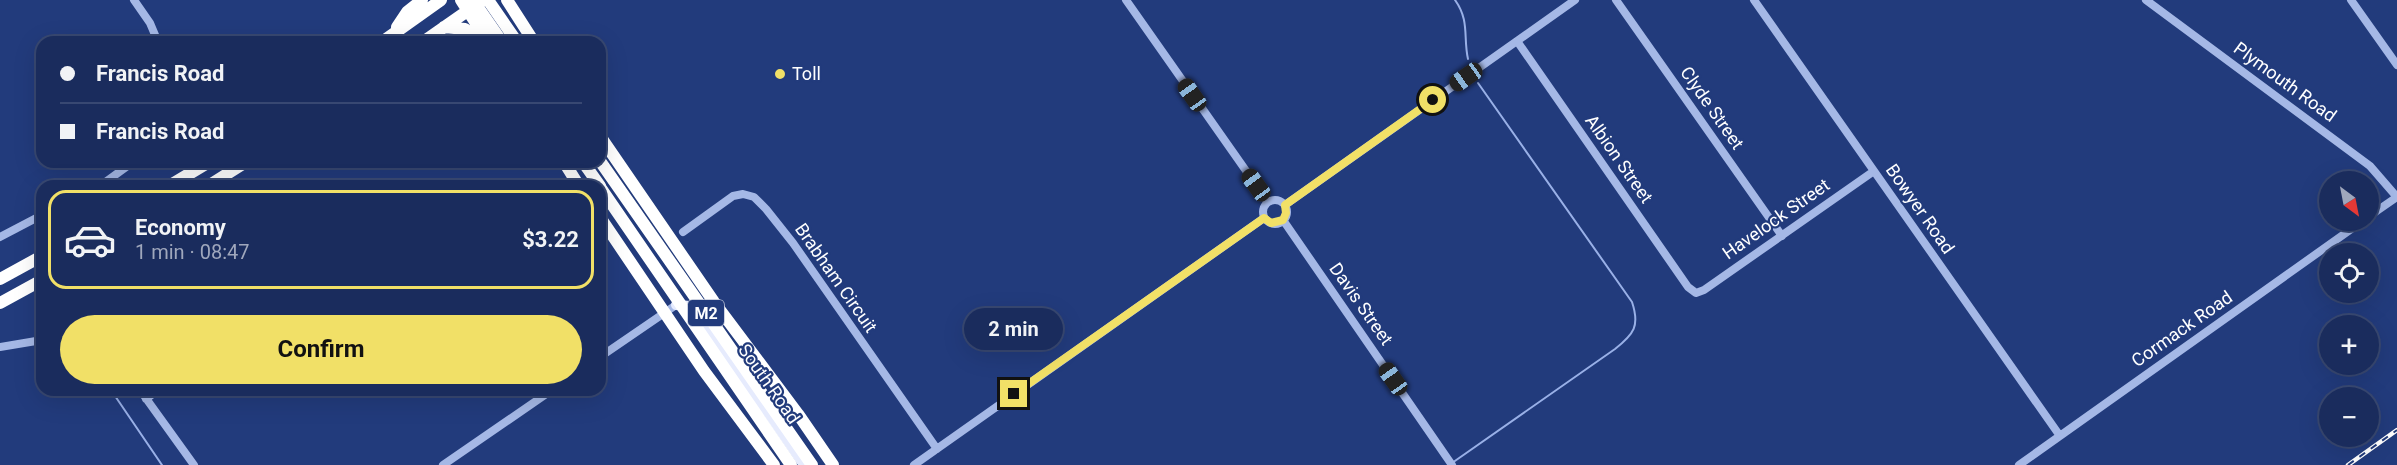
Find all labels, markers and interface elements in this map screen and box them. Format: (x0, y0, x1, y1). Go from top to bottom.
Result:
street label: Plymouth Road (2230, 37, 2341, 126)
car (1446, 59, 1486, 95)
text: Francis Road (96, 61, 224, 86)
street label: Clyde Street (1676, 62, 1749, 153)
place label: Toll (792, 63, 821, 84)
marker: Toll (773, 67, 787, 81)
car (1174, 75, 1210, 115)
route start (1419, 86, 1446, 113)
street label: Albion Street (1581, 111, 1658, 207)
text: Francis Road (96, 119, 224, 144)
street label: Bowyer Road (1882, 160, 1959, 258)
car (1238, 165, 1274, 205)
north arrow (2319, 171, 2379, 231)
map controls (2319, 171, 2379, 447)
street label: Havelock Street (1718, 174, 1833, 263)
icon: car (63, 213, 117, 267)
text: Economy (135, 215, 226, 240)
street label: Brabham Circuit (791, 219, 882, 336)
text: $3.22 (522, 227, 579, 252)
text: 1 min · 08:47 (135, 240, 250, 264)
button: locate (2319, 243, 2379, 303)
street label: Davis Street (1325, 258, 1398, 349)
street label: Cormack Road (2127, 286, 2236, 371)
road number: M2 (688, 300, 724, 326)
callout: 2 min (964, 307, 1064, 349)
button: Confirm (60, 315, 582, 384)
button: + (2319, 315, 2379, 375)
text: 2 min (988, 317, 1039, 341)
street label: South Road (734, 340, 805, 428)
car (1375, 359, 1411, 399)
route end (1000, 380, 1027, 407)
button: − (2319, 387, 2379, 447)

